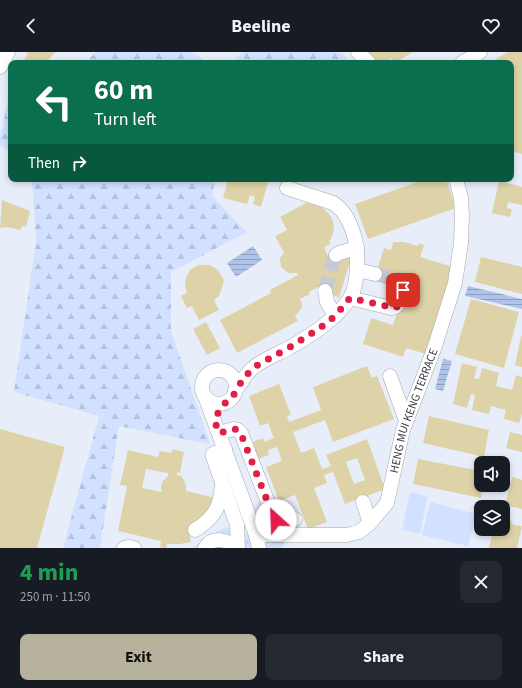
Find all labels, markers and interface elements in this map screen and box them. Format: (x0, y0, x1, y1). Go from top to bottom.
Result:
text: Beeline (231, 14, 291, 39)
icon: back (20, 15, 42, 37)
icon: heart (480, 15, 502, 37)
text: 60 m (94, 70, 153, 110)
icon: left (28, 76, 80, 128)
text: Turn left (94, 107, 156, 132)
icon: right (68, 152, 90, 174)
text: Then (28, 153, 60, 174)
pin (386, 273, 420, 307)
icon: arrive (392, 279, 414, 301)
street label: HENG MUI KENG TERRACE (385, 346, 442, 475)
map controls (474, 456, 510, 536)
button: sound (474, 456, 510, 492)
position arrow (255, 499, 297, 541)
button: layers (474, 500, 510, 536)
text: 4 min (20, 555, 78, 590)
button: close (460, 561, 502, 603)
text: 250 m · 11:50 (20, 588, 90, 606)
button: Exit (20, 634, 257, 680)
button: Share (265, 634, 502, 680)

